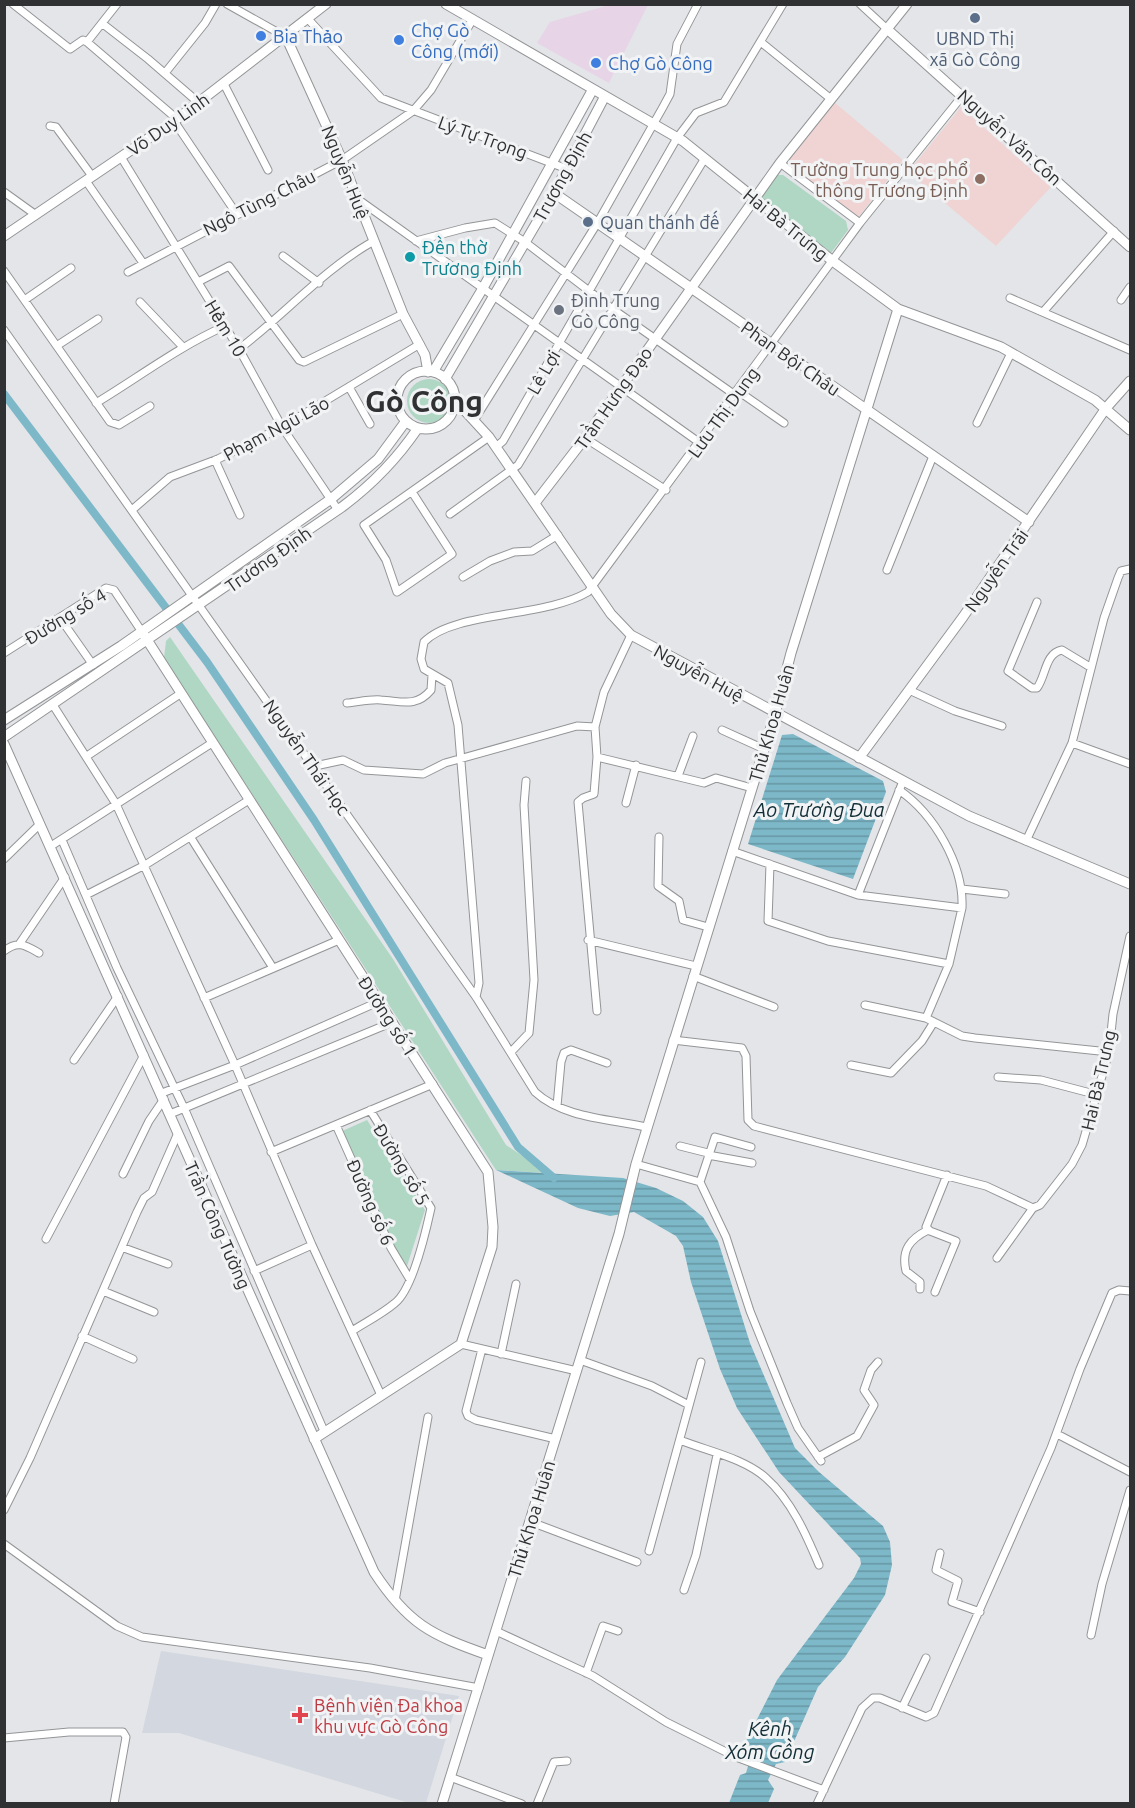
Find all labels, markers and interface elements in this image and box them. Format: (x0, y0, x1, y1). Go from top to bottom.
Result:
marker: UBND Thị xã Gò Công (968, 11, 982, 25)
place label: Chợ Gò Công (mới) (411, 20, 499, 62)
place label: Bia Thảo (273, 26, 343, 46)
place label: UBND Thị xã Gò Công (929, 28, 1021, 69)
marker: Bia Thảo (254, 29, 268, 43)
marker: Chợ Gò Công (mới) (392, 33, 406, 47)
place label: Chợ Gò Công (608, 53, 713, 73)
marker: Chợ Gò Công (589, 56, 603, 70)
street label: Nguyễn Văn Côn (954, 83, 1068, 189)
street label: Võ Duy Linh (123, 88, 213, 160)
street label: Lý Tự Trọng (436, 112, 530, 162)
street label: Nguyễn Huệ (318, 121, 376, 222)
street label: Trương Định (529, 127, 595, 225)
place label: Trường Trung học phổ thông Trương Định (790, 159, 968, 200)
street label: Ngô Tùng Châu (200, 165, 318, 239)
marker: Trường Trung học phổ thông Trương Định (973, 172, 987, 186)
street label: Hai Bà Trưng (740, 184, 832, 264)
place label: Quan thánh đế (600, 210, 720, 233)
marker: Quan thánh đế (581, 215, 595, 229)
place label: Đền thờ Trương Định (422, 235, 522, 278)
marker: Đền thờ Trương Định (403, 250, 417, 264)
place label: Đình Trung Gò Công (571, 290, 660, 331)
street label: Hẻm 10 (201, 296, 251, 360)
marker: Đình Trung Gò Công (552, 303, 566, 317)
street label: Phan Bội Châu (738, 317, 844, 399)
street label: Trần Hưng Đạo (568, 342, 656, 453)
street label: Lê Lợi (522, 346, 564, 398)
street label: Lưu Thị Dung (684, 363, 762, 461)
district label: Gò Công (365, 384, 483, 418)
street label: Phạm Ngũ Lão (220, 392, 332, 464)
street label: Trương Định (221, 522, 315, 596)
street label: Nguyễn Trãi (958, 523, 1032, 615)
street label: Đường số 4 (19, 582, 109, 648)
street label: Nguyễn Huệ (651, 638, 748, 706)
street label: Thủ Khoa Huân (745, 662, 797, 784)
street label: Nguyễn Thái Học (260, 694, 356, 818)
water label: Ao Trường Đua (752, 798, 885, 821)
street label: Đường số 1 (355, 971, 423, 1060)
street label: Hai Bà Trưng (1077, 1028, 1119, 1132)
street label: Đường số 5 (370, 1118, 436, 1208)
street label: Đường số 6 (343, 1155, 401, 1248)
street label: Trần Công Tường (181, 1157, 257, 1292)
street label: Thủ Khoa Huân (504, 1458, 558, 1580)
place label: Bệnh viện Đa khoa khu vực Gò Công (314, 1695, 463, 1736)
marker: Bệnh viện Đa khoa khu vực Gò Công (291, 1706, 309, 1724)
water label: Kênh Xóm Gồng (724, 1717, 815, 1763)

